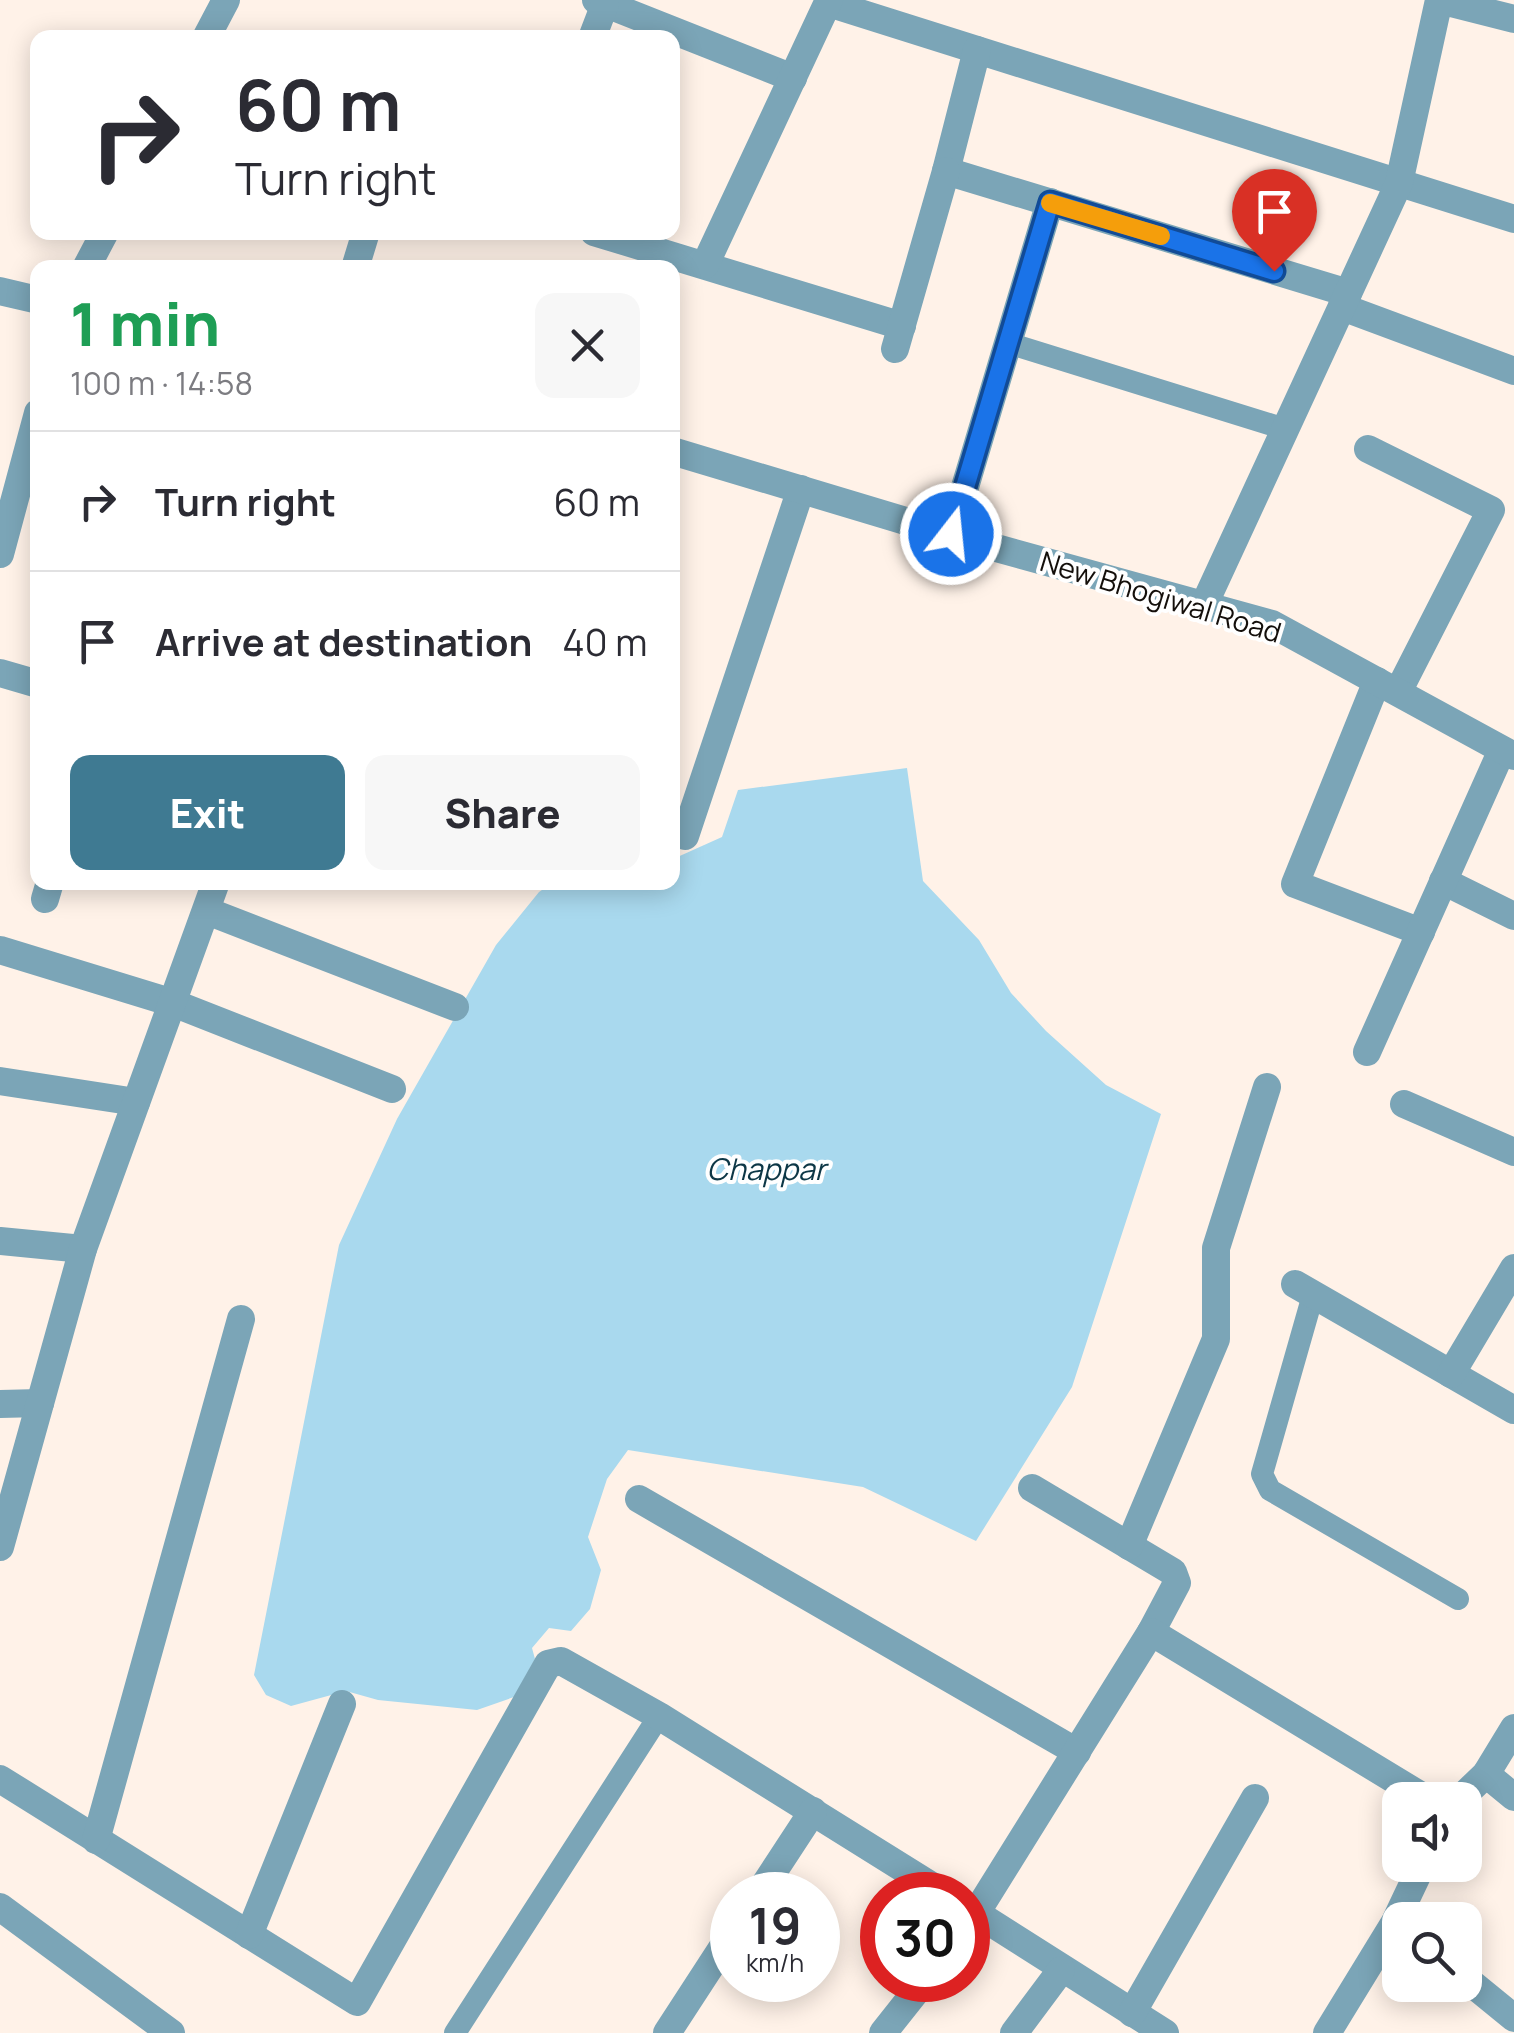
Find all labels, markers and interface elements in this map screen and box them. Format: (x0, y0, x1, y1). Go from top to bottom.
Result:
text: 60 m (235, 56, 402, 152)
icon: right (70, 70, 200, 200)
text: Turn right (235, 147, 436, 209)
pin (1232, 169, 1317, 272)
icon: arrive (1247, 184, 1302, 239)
text: 1 min (70, 282, 220, 364)
button: close (535, 293, 640, 398)
text: 100 m · 14:58 (70, 361, 253, 405)
icon: right (70, 474, 125, 529)
text: Turn right (155, 475, 336, 527)
text: 60 m (553, 475, 640, 527)
position arrow (899, 482, 1003, 586)
street label: New Bhogiwal Road (1036, 541, 1286, 651)
icon: arrive (70, 614, 125, 669)
text: Arrive at destination (155, 615, 532, 667)
text: 40 m (562, 615, 648, 667)
button: Exit (70, 755, 345, 870)
button: Share (365, 755, 640, 870)
water label: Chappar (707, 1148, 830, 1189)
map controls (1382, 1782, 1482, 2002)
button: sound (1382, 1782, 1482, 1882)
speed limit sign: 30 (860, 1872, 990, 2002)
text: 19 (749, 1891, 801, 1959)
button: search (1382, 1902, 1482, 2002)
text: km/h (746, 1945, 804, 1980)

